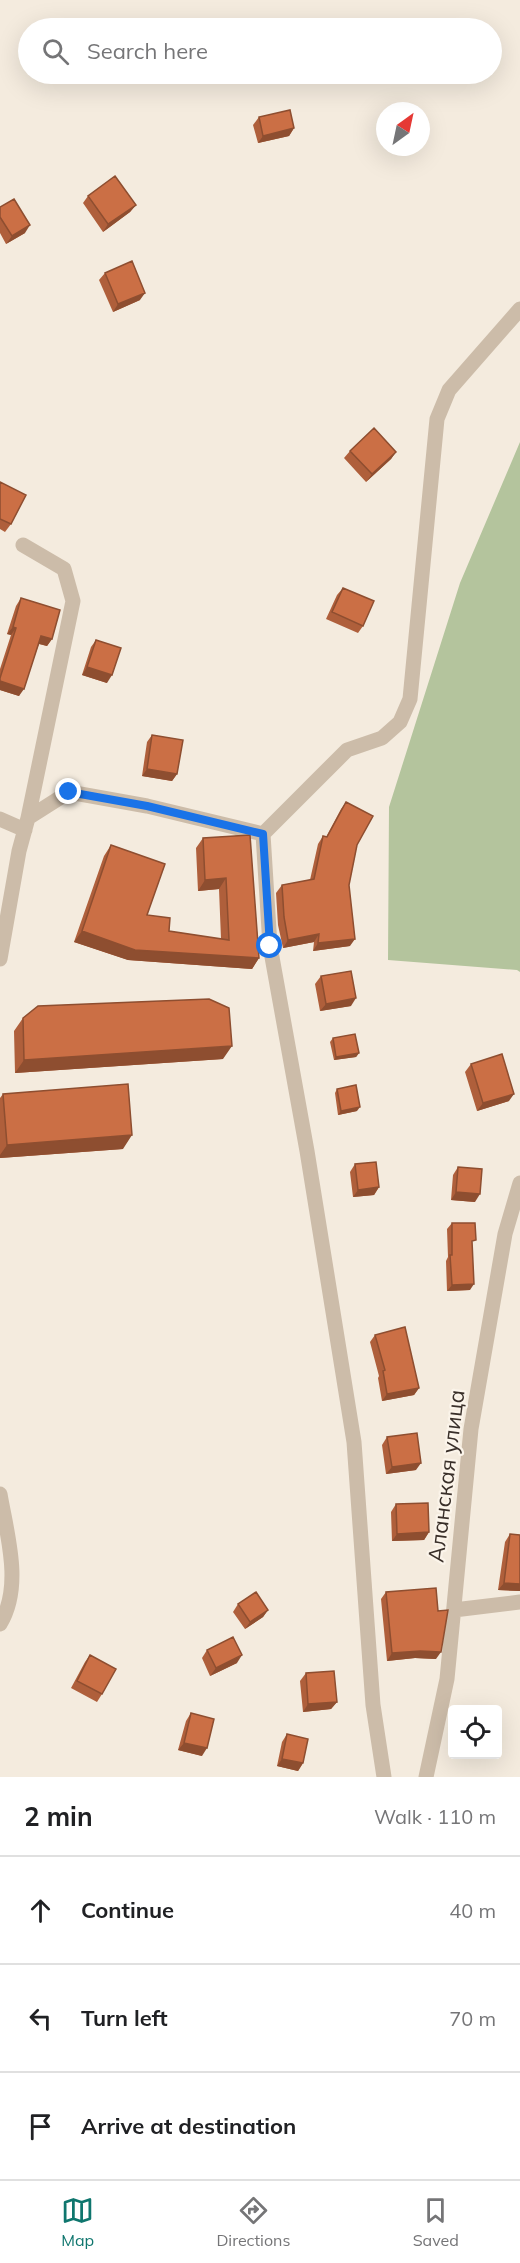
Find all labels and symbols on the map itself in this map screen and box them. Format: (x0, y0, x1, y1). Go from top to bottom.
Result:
north arrow (376, 102, 430, 156)
route end (55, 778, 81, 804)
route start (256, 932, 282, 958)
street label: Аланская улица (422, 1388, 470, 1564)

